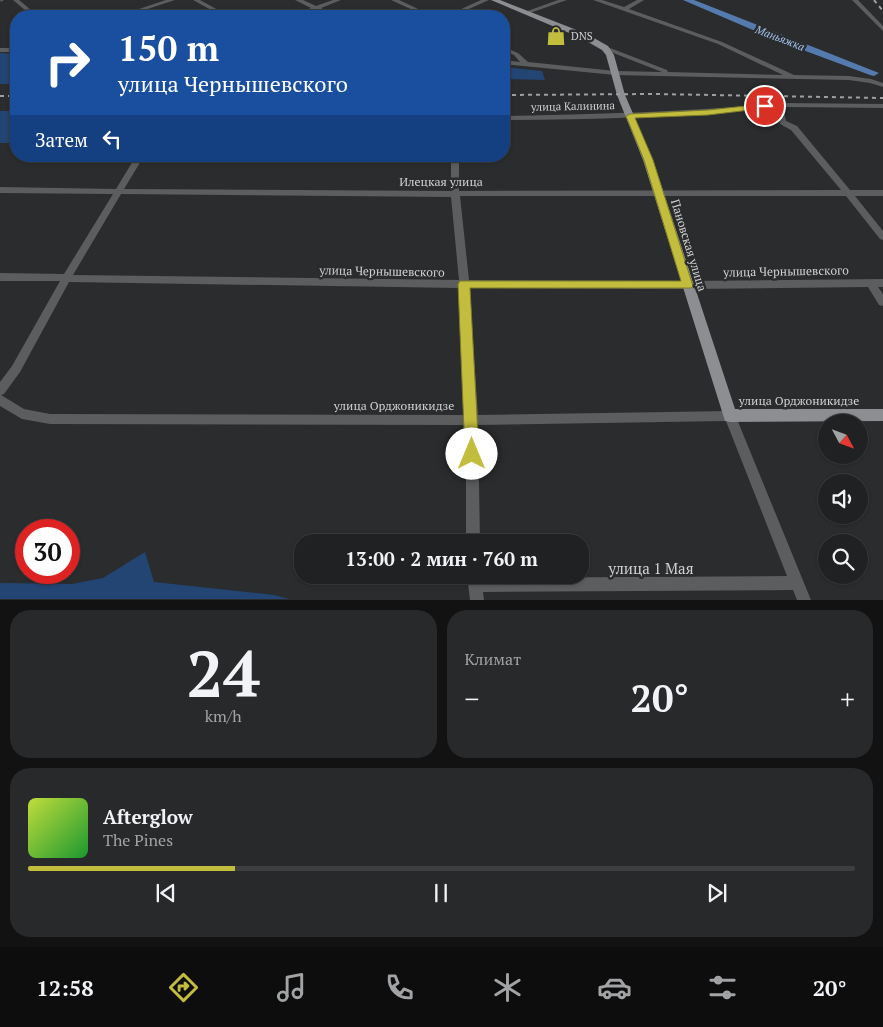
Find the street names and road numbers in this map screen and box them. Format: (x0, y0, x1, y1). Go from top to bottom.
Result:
street label: улица Калинина (530, 98, 616, 114)
street label: Илецкая улица (399, 174, 483, 189)
street label: Пановская улица (668, 197, 710, 293)
street label: улица Чернышевского (318, 262, 445, 280)
street label: улица Чернышевского (722, 262, 849, 280)
street label: улица Орджоникидзе (738, 393, 859, 408)
street label: улица Орджоникидзе (333, 398, 454, 413)
street label: улица 1 Мая (607, 558, 694, 578)

